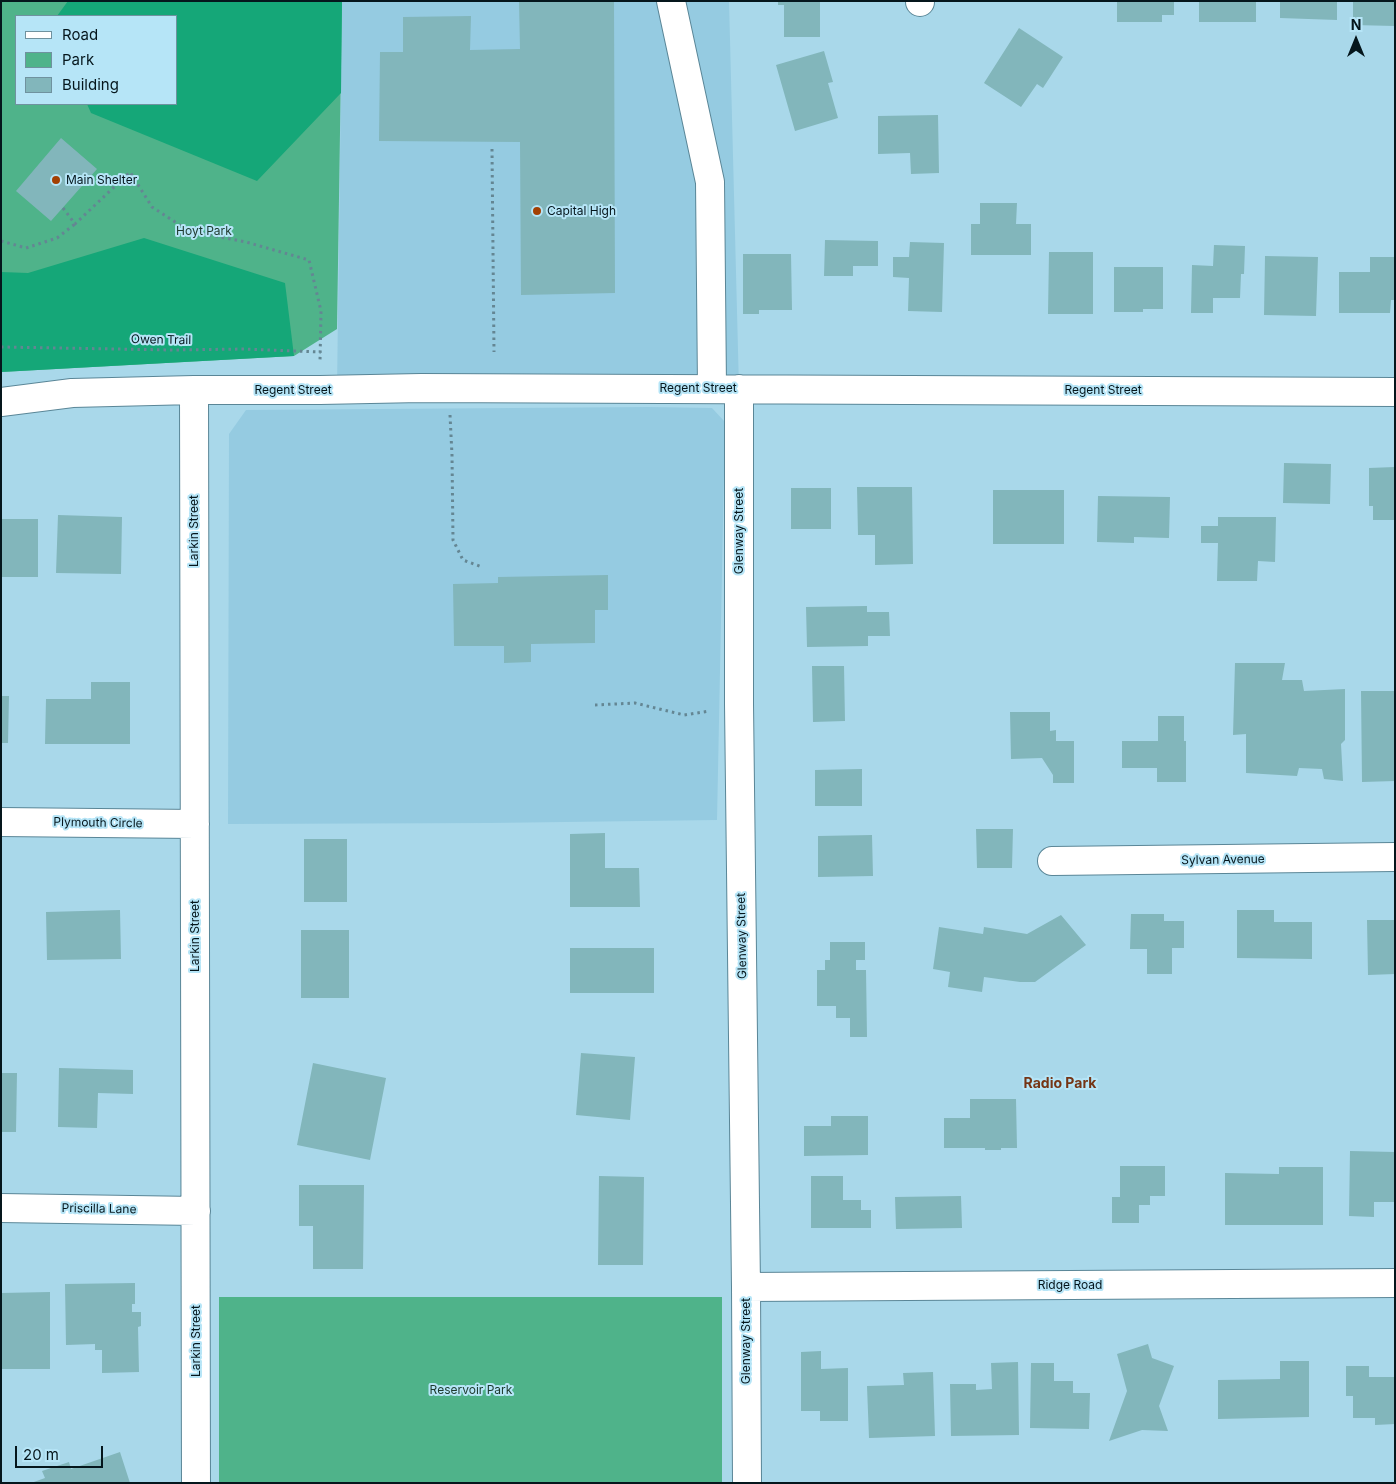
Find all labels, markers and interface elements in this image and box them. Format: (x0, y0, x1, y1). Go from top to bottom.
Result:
legend (15, 15, 178, 105)
north arrow (1331, 15, 1381, 65)
text: N (1351, 16, 1361, 33)
text: Road (62, 25, 98, 44)
text: Park (62, 50, 94, 69)
text: Building (62, 75, 119, 94)
place label: Main Shelter (66, 173, 137, 187)
marker: Main Shelter (50, 174, 62, 186)
place label: Capital High (547, 204, 616, 218)
marker: Capital High (531, 205, 543, 217)
park label: Hoyt Park (176, 224, 232, 238)
street label: Owen Trail (131, 332, 191, 348)
street label: Regent Street (659, 381, 737, 395)
street label: Regent Street (254, 383, 332, 397)
street label: Regent Street (1064, 383, 1142, 397)
street label: Glenway Street (732, 488, 746, 574)
street label: Larkin Street (187, 495, 201, 567)
street label: Plymouth Circle (53, 815, 143, 831)
street label: Sylvan Avenue (1181, 852, 1265, 868)
street label: Glenway Street (734, 893, 750, 979)
street label: Larkin Street (188, 900, 202, 972)
district label: Radio Park (1024, 1076, 1096, 1092)
street label: Priscilla Lane (61, 1201, 137, 1217)
street label: Ridge Road (1038, 1278, 1102, 1292)
street label: Glenway Street (739, 1298, 753, 1384)
street label: Larkin Street (189, 1305, 203, 1377)
park label: Reservoir Park (430, 1383, 512, 1397)
scale bar (18, 1436, 105, 1468)
text: 20 m (23, 1445, 59, 1464)

